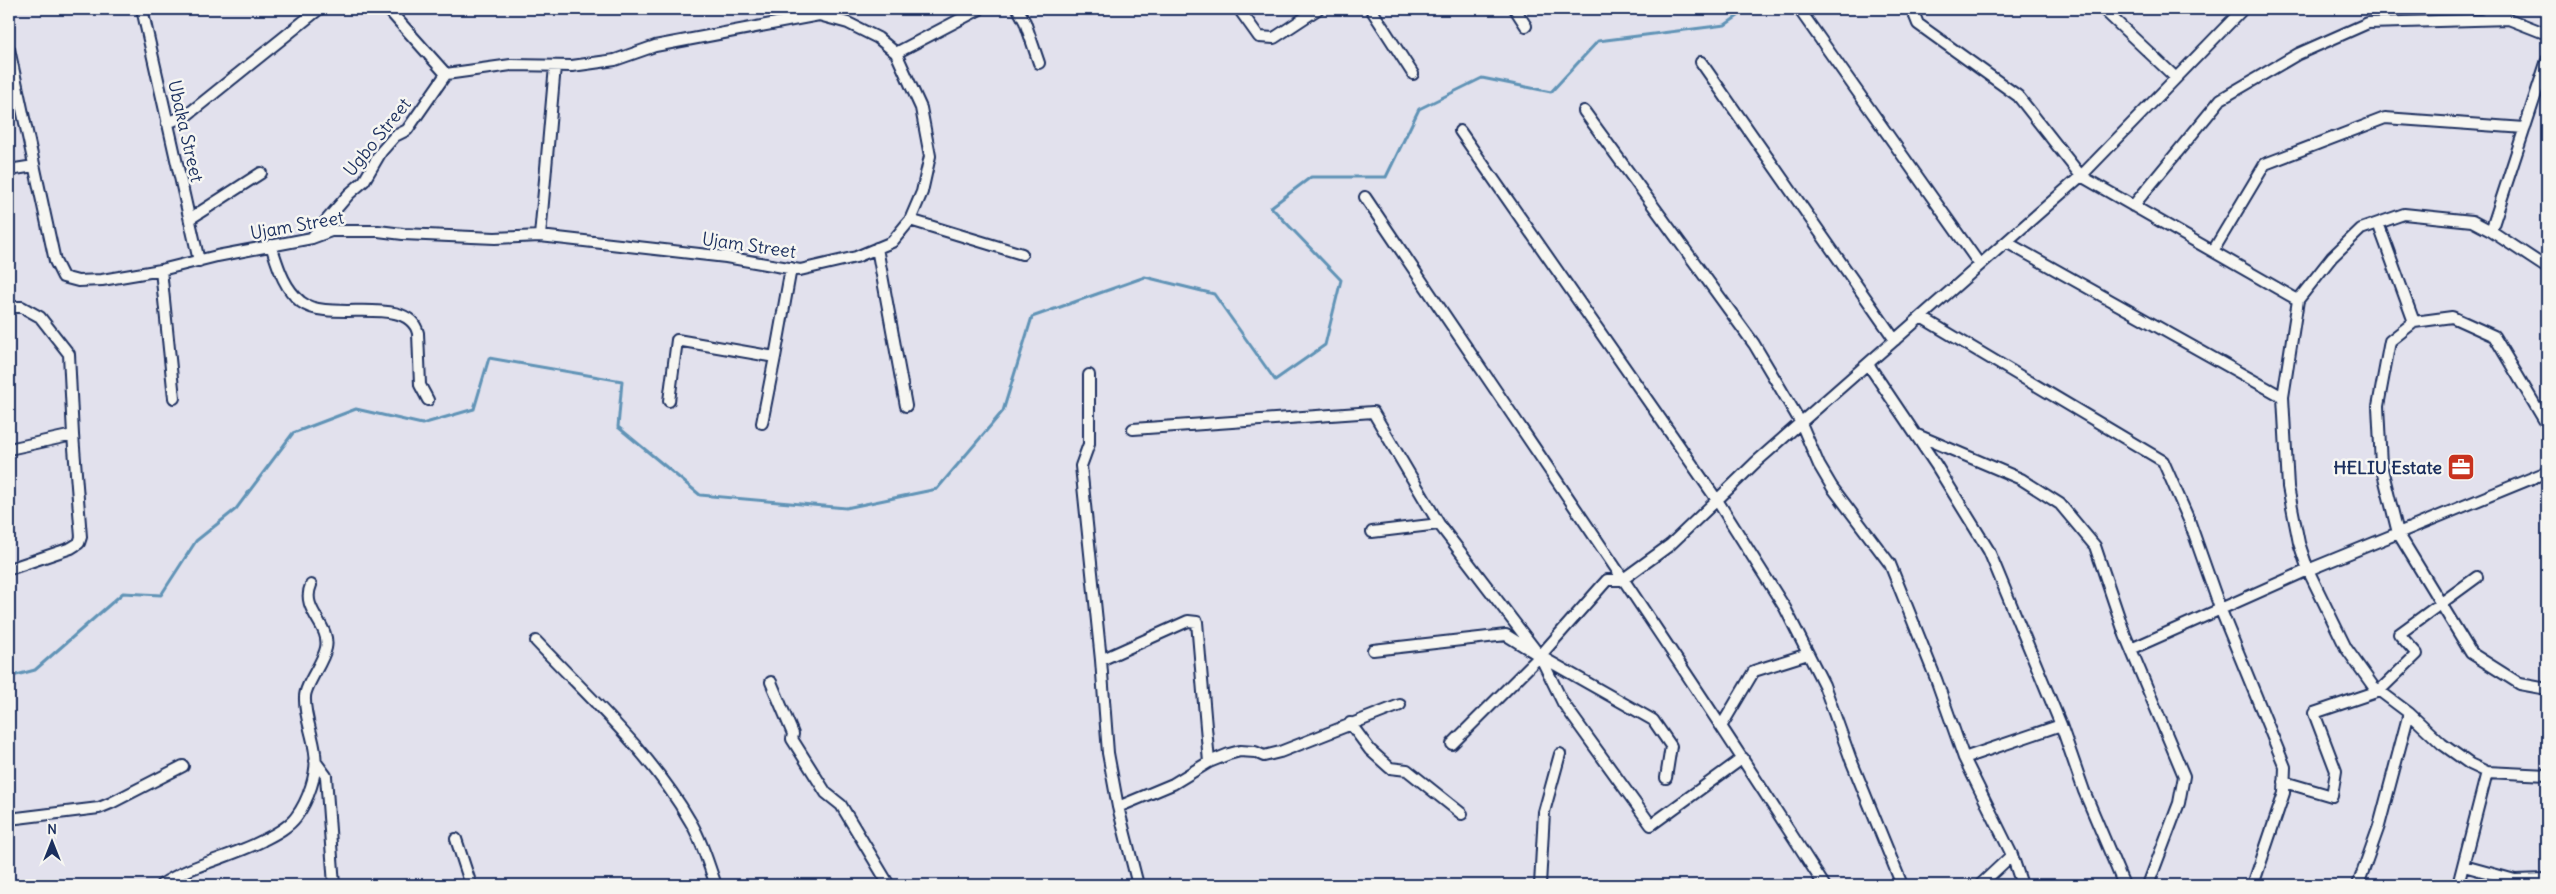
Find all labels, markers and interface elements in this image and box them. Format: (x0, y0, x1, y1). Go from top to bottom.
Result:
street label: Ubaka Street (163, 78, 209, 184)
street label: Ugbo Street (338, 93, 416, 181)
street label: Ujam Street (248, 205, 346, 245)
street label: Ujam Street (701, 227, 797, 263)
office icon: HELIU Estate (2446, 452, 2476, 482)
place label: HELIU Estate (2334, 456, 2442, 479)
north arrow (28, 816, 78, 866)
text: N (47, 820, 57, 838)

